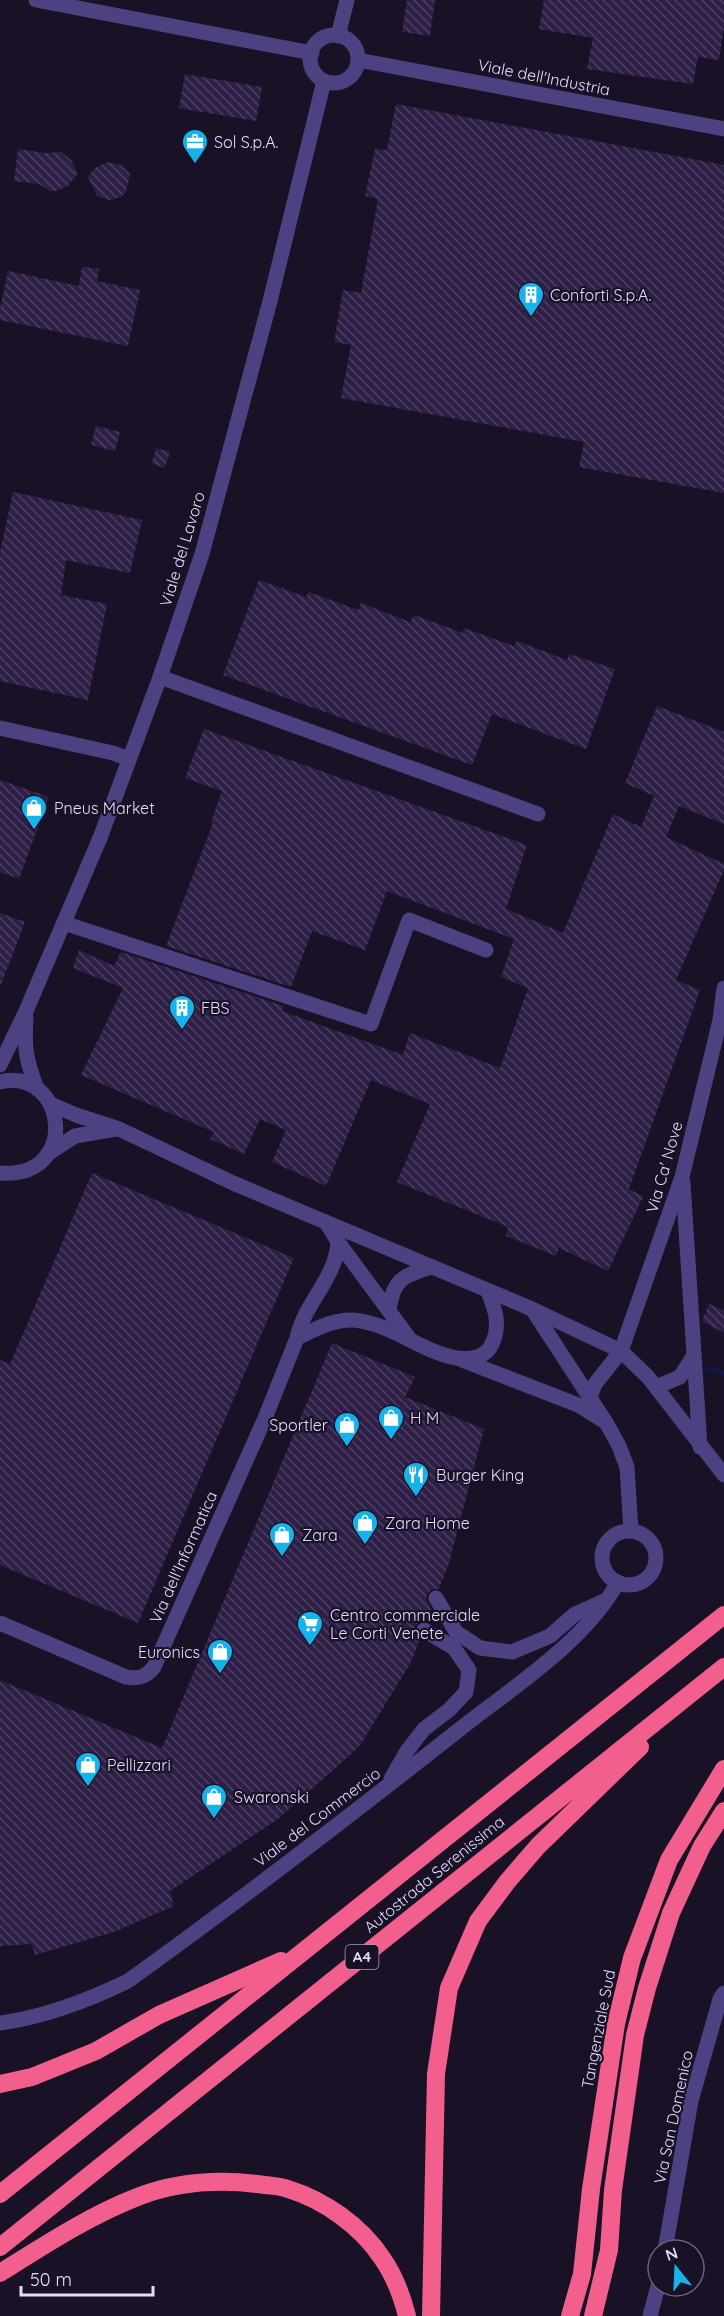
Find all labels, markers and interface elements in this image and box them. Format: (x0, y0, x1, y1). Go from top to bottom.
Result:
street label: Viale dell'Industria (476, 54, 612, 100)
office icon: Sol S.p.A. (180, 127, 210, 165)
place label: Sol S.p.A. (214, 132, 279, 152)
building icon: Conforti S.p.A. (516, 280, 546, 318)
place label: Conforti S.p.A. (550, 285, 651, 305)
street label: Viale del Lavoro (155, 489, 209, 609)
shop icon: Pneus Market (19, 793, 49, 831)
place label: Pneus Market (54, 798, 155, 818)
building icon: FBS (167, 993, 197, 1031)
place label: FBS (201, 998, 229, 1018)
street label: Via Ca' Nove (641, 1119, 687, 1215)
shop icon: H M (376, 1403, 406, 1441)
place label: H M (410, 1408, 439, 1428)
shop icon: Sportler (332, 1410, 362, 1448)
place label: Sportler (269, 1415, 328, 1435)
restaurant icon: Burger King (401, 1460, 431, 1498)
place label: Burger King (436, 1465, 524, 1485)
street label: Via dell'Informatica (145, 1488, 221, 1626)
shop icon: Zara Home (350, 1508, 380, 1546)
place label: Zara Home (385, 1513, 470, 1533)
shop icon: Zara (267, 1520, 297, 1558)
place label: Zara (302, 1525, 338, 1545)
place label: Centro commerciale Le Corti Venete (330, 1605, 480, 1643)
supermarket icon: Centro commerciale Le Corti Venete (295, 1609, 325, 1647)
shop icon: Euronics (205, 1637, 235, 1675)
place label: Euronics (138, 1642, 200, 1662)
shop icon: Pellizzari (73, 1750, 103, 1788)
place label: Pellizzari (107, 1755, 171, 1775)
street label: Viale del Commercio (250, 1763, 384, 1871)
shop icon: Swaronski (199, 1782, 229, 1820)
place label: Swaronski (234, 1787, 309, 1807)
street label: Autostrada Serenissima (360, 1811, 508, 1937)
road number: A4 (346, 1945, 378, 1969)
street label: Tangenziale Sud (577, 1968, 619, 2090)
street label: Via San Domenico (649, 2048, 697, 2186)
north arrow (646, 2238, 706, 2298)
text: N (663, 2242, 680, 2265)
scale bar (21, 2259, 153, 2297)
text: 50 m (30, 2268, 72, 2291)

